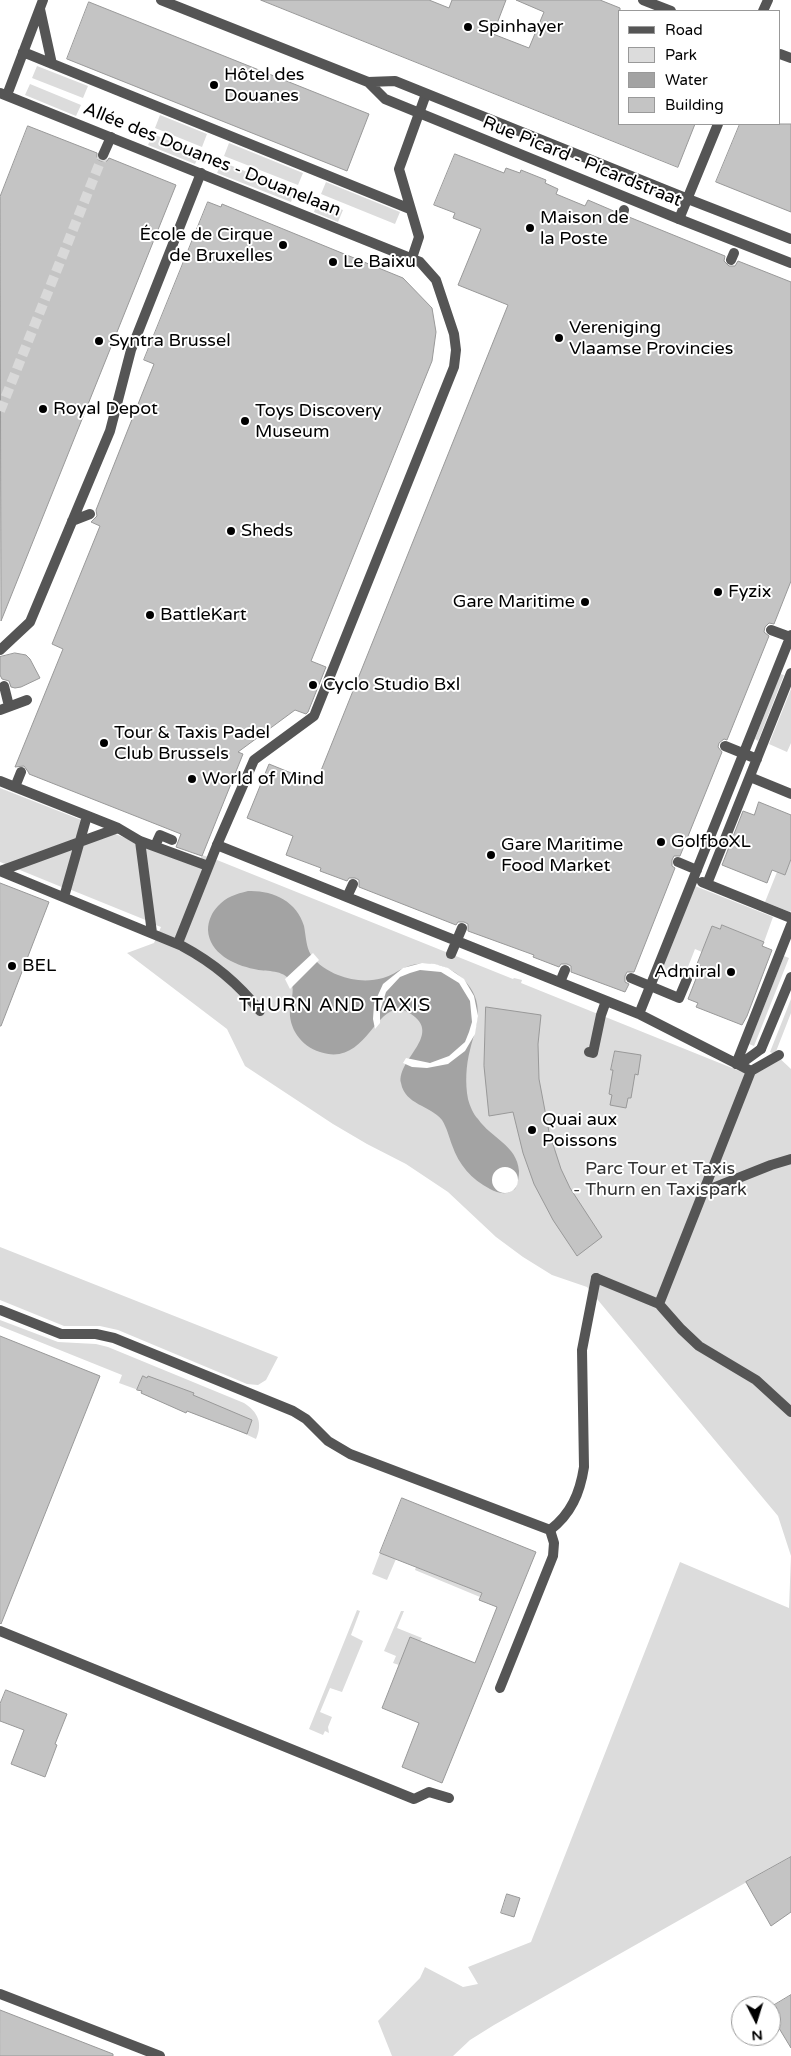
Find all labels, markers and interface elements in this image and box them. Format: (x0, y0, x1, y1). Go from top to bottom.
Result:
legend (618, 10, 781, 125)
place label: Spinhayer (478, 16, 563, 38)
marker: Spinhayer (462, 21, 474, 33)
text: Road (665, 21, 703, 39)
text: Park (665, 46, 697, 64)
place label: Hôtel des Douanes (224, 64, 304, 106)
text: Water (665, 71, 708, 89)
marker: Hôtel des Douanes (208, 79, 220, 91)
text: Building (665, 96, 724, 114)
street label: Allée des Douanes - Douanelaan (80, 98, 344, 222)
street label: Rue Picard - Picardstraat (479, 112, 685, 212)
place label: Maison de la Poste (540, 207, 629, 250)
marker: Maison de la Poste (524, 222, 536, 234)
place label: École de Cirque de Bruxelles (140, 224, 273, 266)
marker: École de Cirque de Bruxelles (277, 239, 289, 251)
place label: Le Baixu (343, 251, 416, 273)
marker: Le Baixu (327, 256, 339, 268)
place label: Vereniging Vlaamse Provincies (569, 317, 733, 359)
place label: Syntra Brussel (109, 330, 231, 352)
marker: Vereniging Vlaamse Provincies (553, 332, 565, 344)
marker: Syntra Brussel (93, 335, 105, 347)
place label: Royal Depot (53, 398, 158, 420)
place label: Toys Discovery Museum (255, 400, 382, 442)
marker: Royal Depot (37, 403, 49, 415)
marker: Toys Discovery Museum (239, 415, 251, 427)
place label: Sheds (241, 520, 293, 542)
marker: Sheds (225, 525, 237, 537)
place label: Fyzix (728, 581, 772, 603)
marker: Fyzix (712, 586, 724, 598)
place label: Gare Maritime (453, 591, 575, 613)
marker: Gare Maritime (579, 596, 591, 608)
place label: BattleKart (160, 604, 247, 626)
marker: BattleKart (144, 609, 156, 621)
place label: Cyclo Studio Bxl (323, 674, 460, 696)
marker: Cyclo Studio Bxl (307, 679, 319, 691)
place label: Tour & Taxis Padel Club Brussels (114, 722, 270, 764)
marker: Tour & Taxis Padel Club Brussels (98, 737, 110, 749)
place label: World of Mind (202, 768, 324, 790)
marker: World of Mind (186, 773, 198, 785)
place label: GolfboXL (671, 831, 751, 853)
place label: Gare Maritime Food Market (501, 834, 623, 876)
marker: GolfboXL (655, 836, 667, 848)
marker: Gare Maritime Food Market (485, 849, 497, 861)
place label: BEL (22, 955, 56, 977)
marker: BEL (6, 960, 18, 972)
place label: Admiral (654, 961, 721, 983)
marker: Admiral (725, 966, 737, 978)
district label: THURN AND TAXIS (237, 995, 433, 1017)
place label: Quai aux Poissons (542, 1109, 617, 1152)
marker: Quai aux Poissons (526, 1124, 538, 1136)
park label: Parc Tour et Taxis - Thurn en Taxispark (573, 1158, 747, 1200)
north arrow (731, 1996, 781, 2046)
text: N (751, 2026, 764, 2044)

